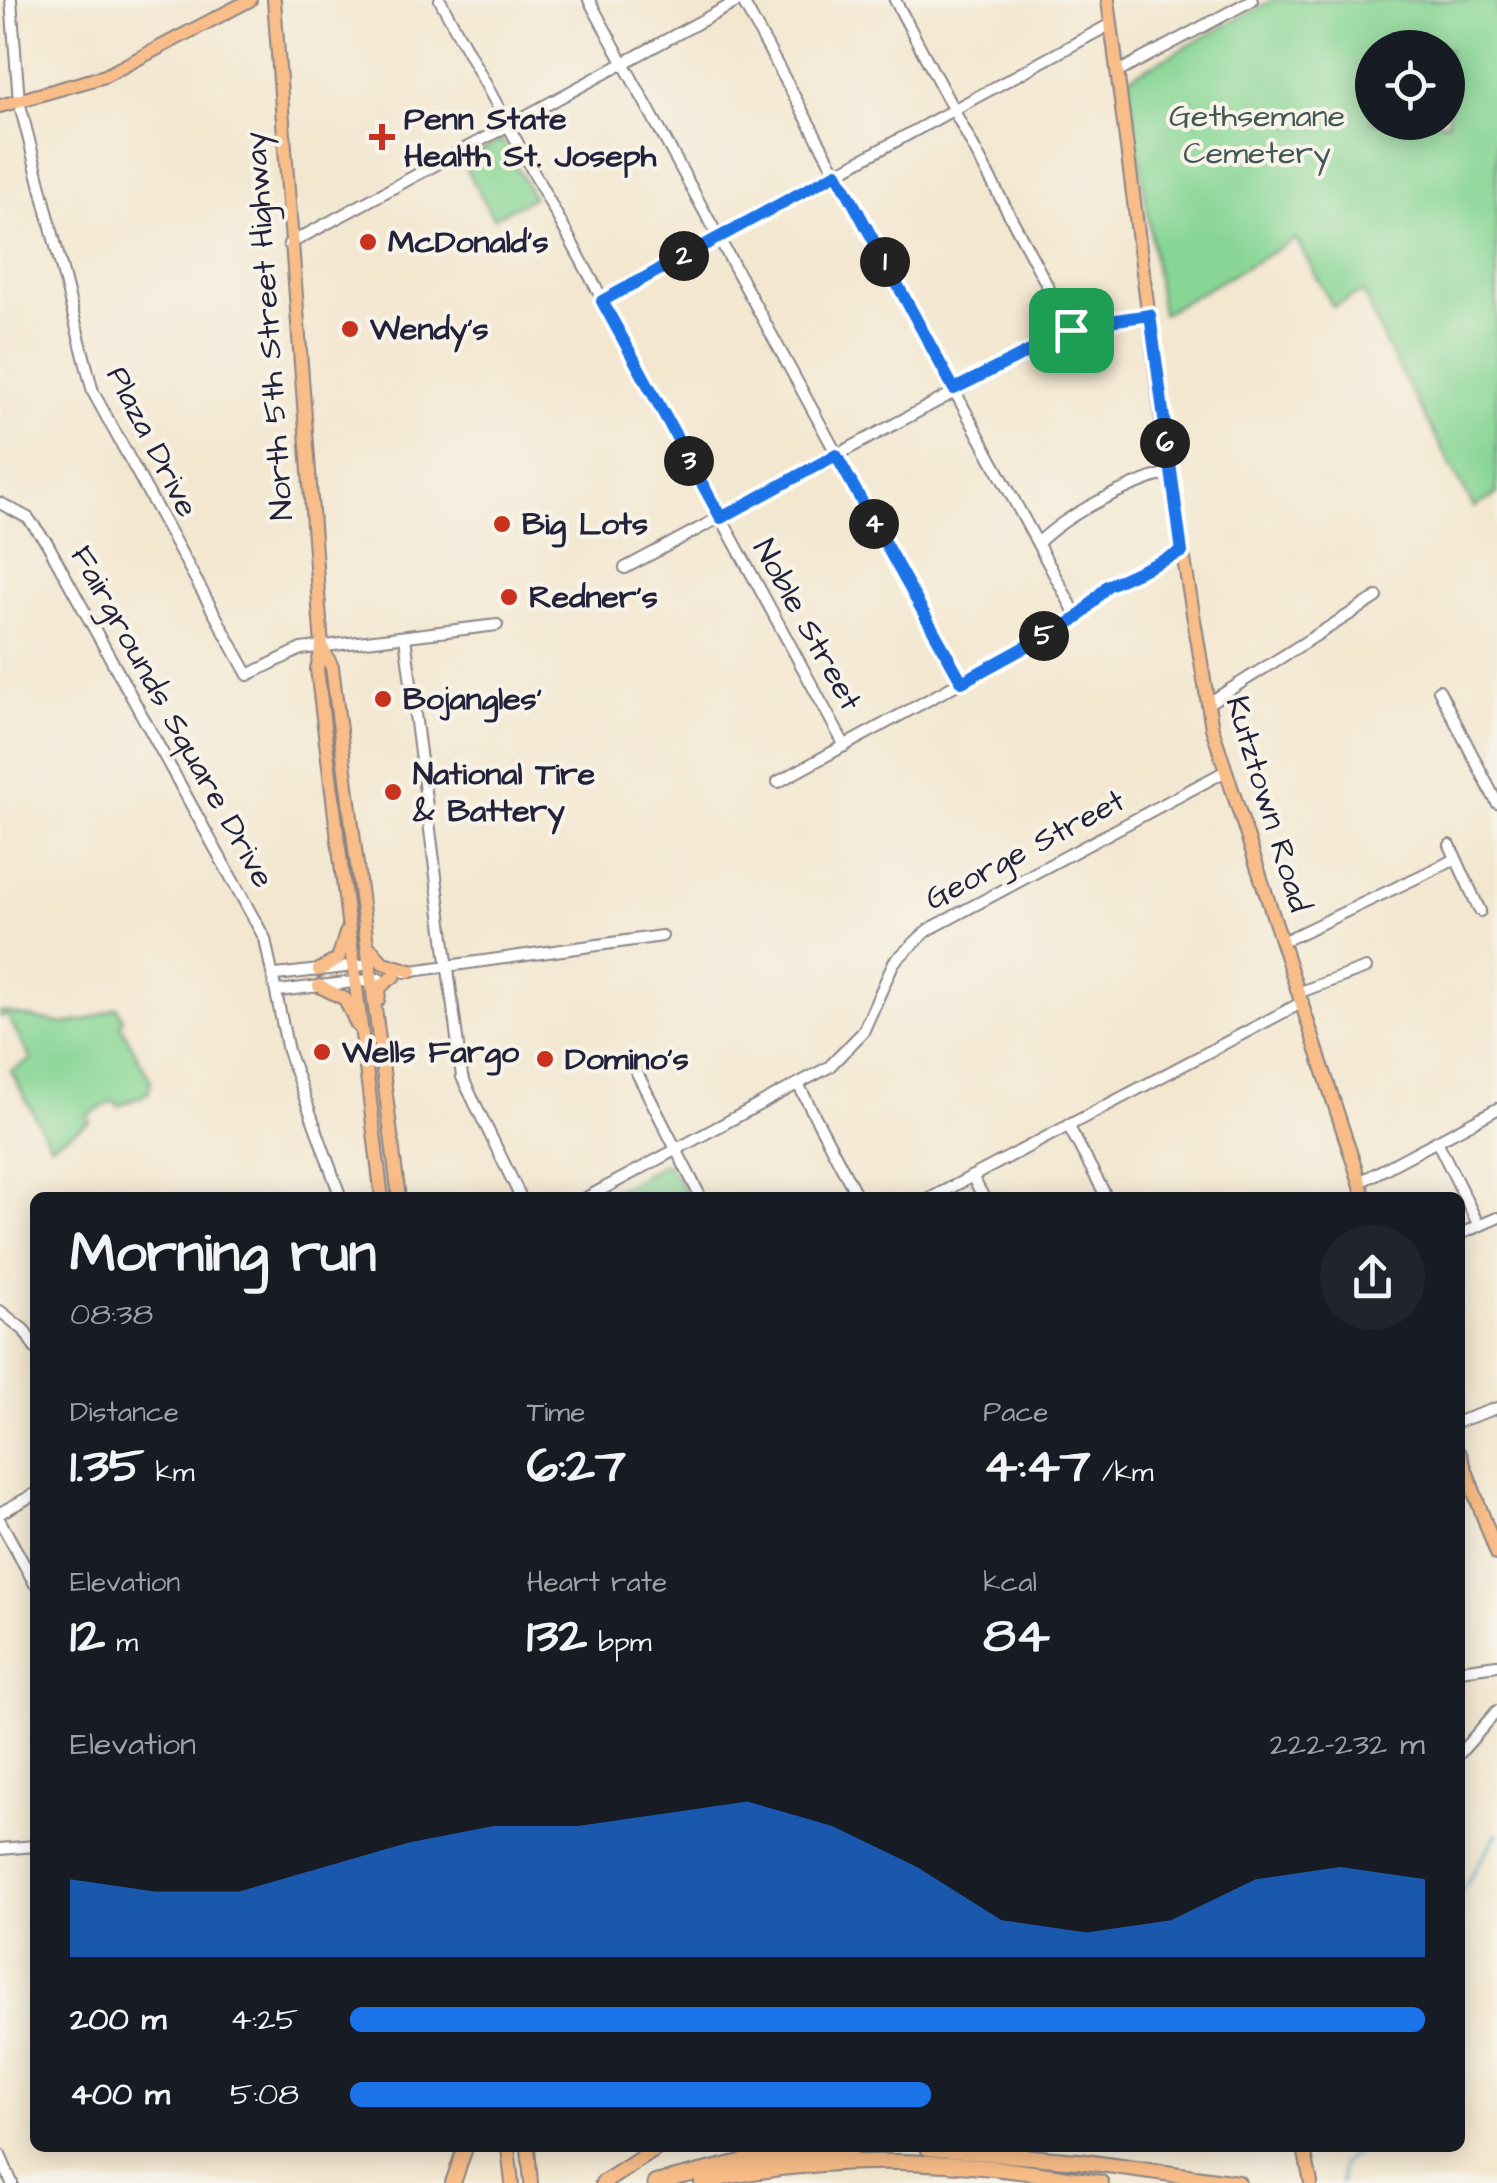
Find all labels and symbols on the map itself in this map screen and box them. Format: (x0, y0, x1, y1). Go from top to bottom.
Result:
park label: Gethsemane Cemetery (1169, 94, 1345, 176)
place label: Penn State Health St. Joseph (404, 97, 658, 179)
marker: Penn State Health St. Joseph (369, 124, 395, 150)
street label: North 5th Street Highway (233, 130, 305, 522)
place label: McDonald's (388, 220, 548, 265)
marker: McDonald's (357, 231, 379, 253)
pin: 2 (659, 231, 709, 281)
pin: 1 (860, 237, 910, 287)
pin (1029, 288, 1114, 373)
place label: Wendy's (369, 307, 489, 353)
marker: Wendy's (339, 318, 361, 340)
street label: Plaza Drive (95, 359, 209, 525)
pin: 6 (1140, 418, 1190, 468)
pin: 3 (664, 436, 714, 486)
pin: 4 (849, 499, 899, 549)
place label: Big Lots (522, 502, 648, 548)
marker: Big Lots (491, 513, 513, 535)
street label: Noble Street (741, 531, 873, 719)
street label: Fairgrounds Square Drive (59, 538, 285, 896)
place label: Redner's (529, 575, 658, 620)
marker: Redner's (498, 586, 520, 608)
pin: 5 (1019, 611, 1069, 661)
place label: Bojangles' (403, 677, 542, 723)
marker: Bojangles' (372, 688, 394, 710)
street label: Kutztown Road (1214, 691, 1322, 917)
place label: National Tire & Battery (412, 752, 595, 835)
street label: George Street (917, 778, 1133, 922)
marker: National Tire & Battery (382, 781, 404, 803)
place label: Wells Fargo (341, 1030, 520, 1076)
place label: Domino's (565, 1037, 689, 1082)
marker: Wells Fargo (311, 1041, 333, 1063)
marker: Domino's (534, 1048, 556, 1070)

